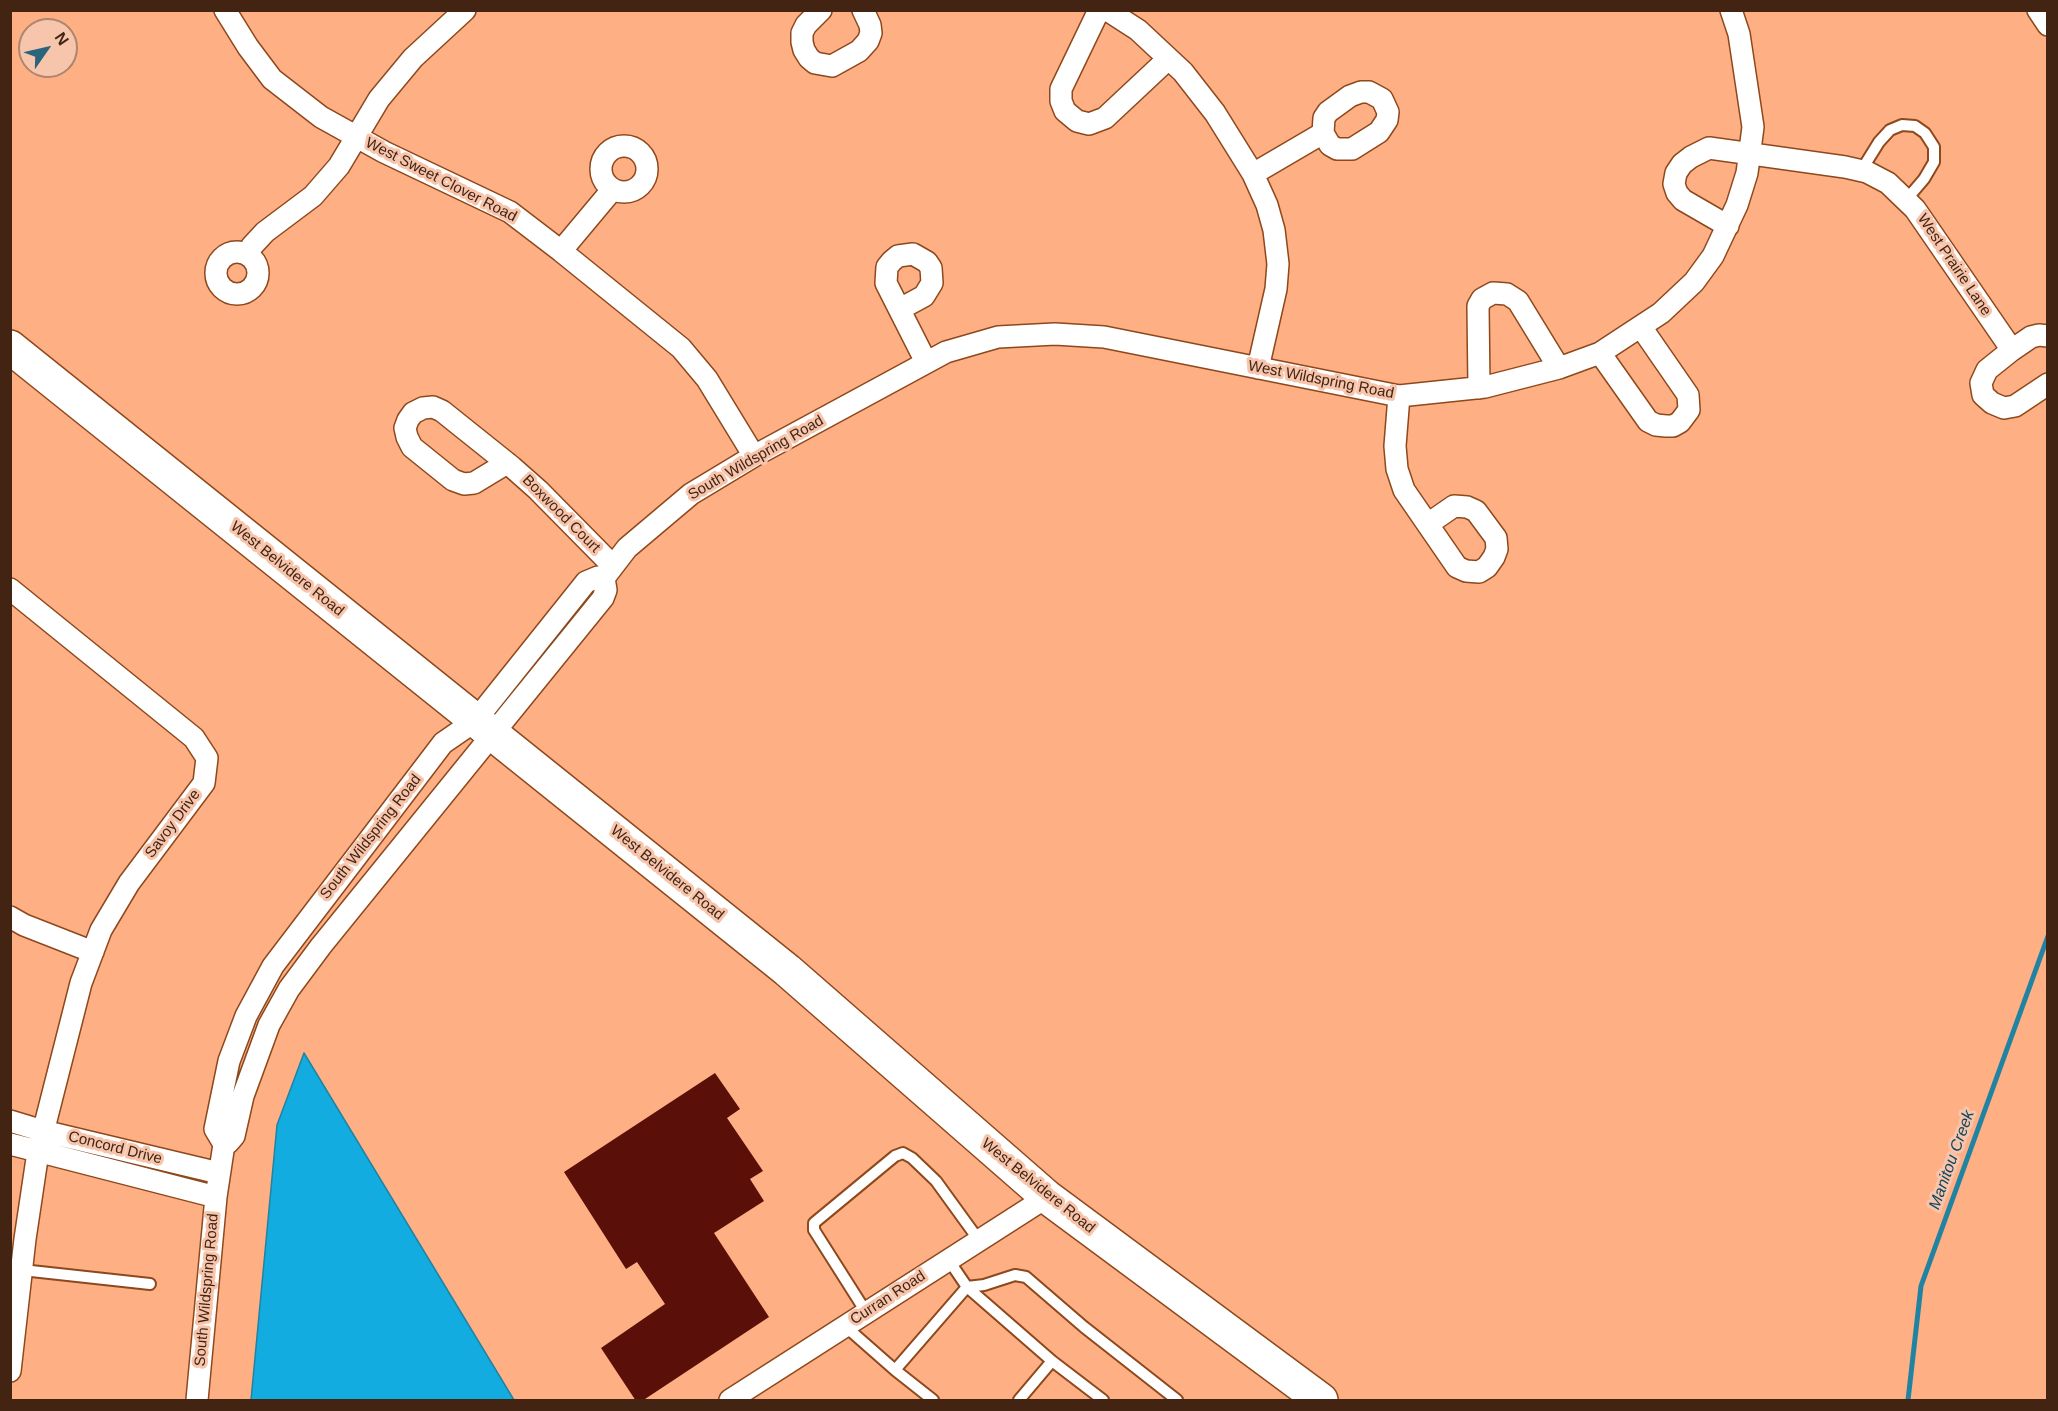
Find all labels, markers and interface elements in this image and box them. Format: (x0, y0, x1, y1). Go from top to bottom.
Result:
north arrow (18, 18, 78, 78)
text: N (51, 29, 72, 48)
street label: West Sweet Clover Road (362, 134, 520, 226)
street label: West Prairie Lane (1913, 211, 1995, 319)
street label: West Wildspring Road (1247, 357, 1395, 403)
street label: South Wildspring Road (685, 412, 827, 504)
street label: Boxwood Court (518, 471, 604, 557)
street label: West Belvidere Road (227, 518, 347, 620)
street label: South Wildspring Road (317, 771, 425, 903)
street label: Savoy Drive (141, 786, 205, 862)
street label: West Belvidere Road (607, 822, 727, 924)
water label: Manitou Creek (1925, 1108, 1979, 1212)
street label: Concord Drive (66, 1128, 164, 1168)
street label: West Belvidere Road (978, 1135, 1098, 1237)
street label: South Wildspring Road (191, 1213, 223, 1367)
street label: Curran Road (847, 1267, 929, 1329)

